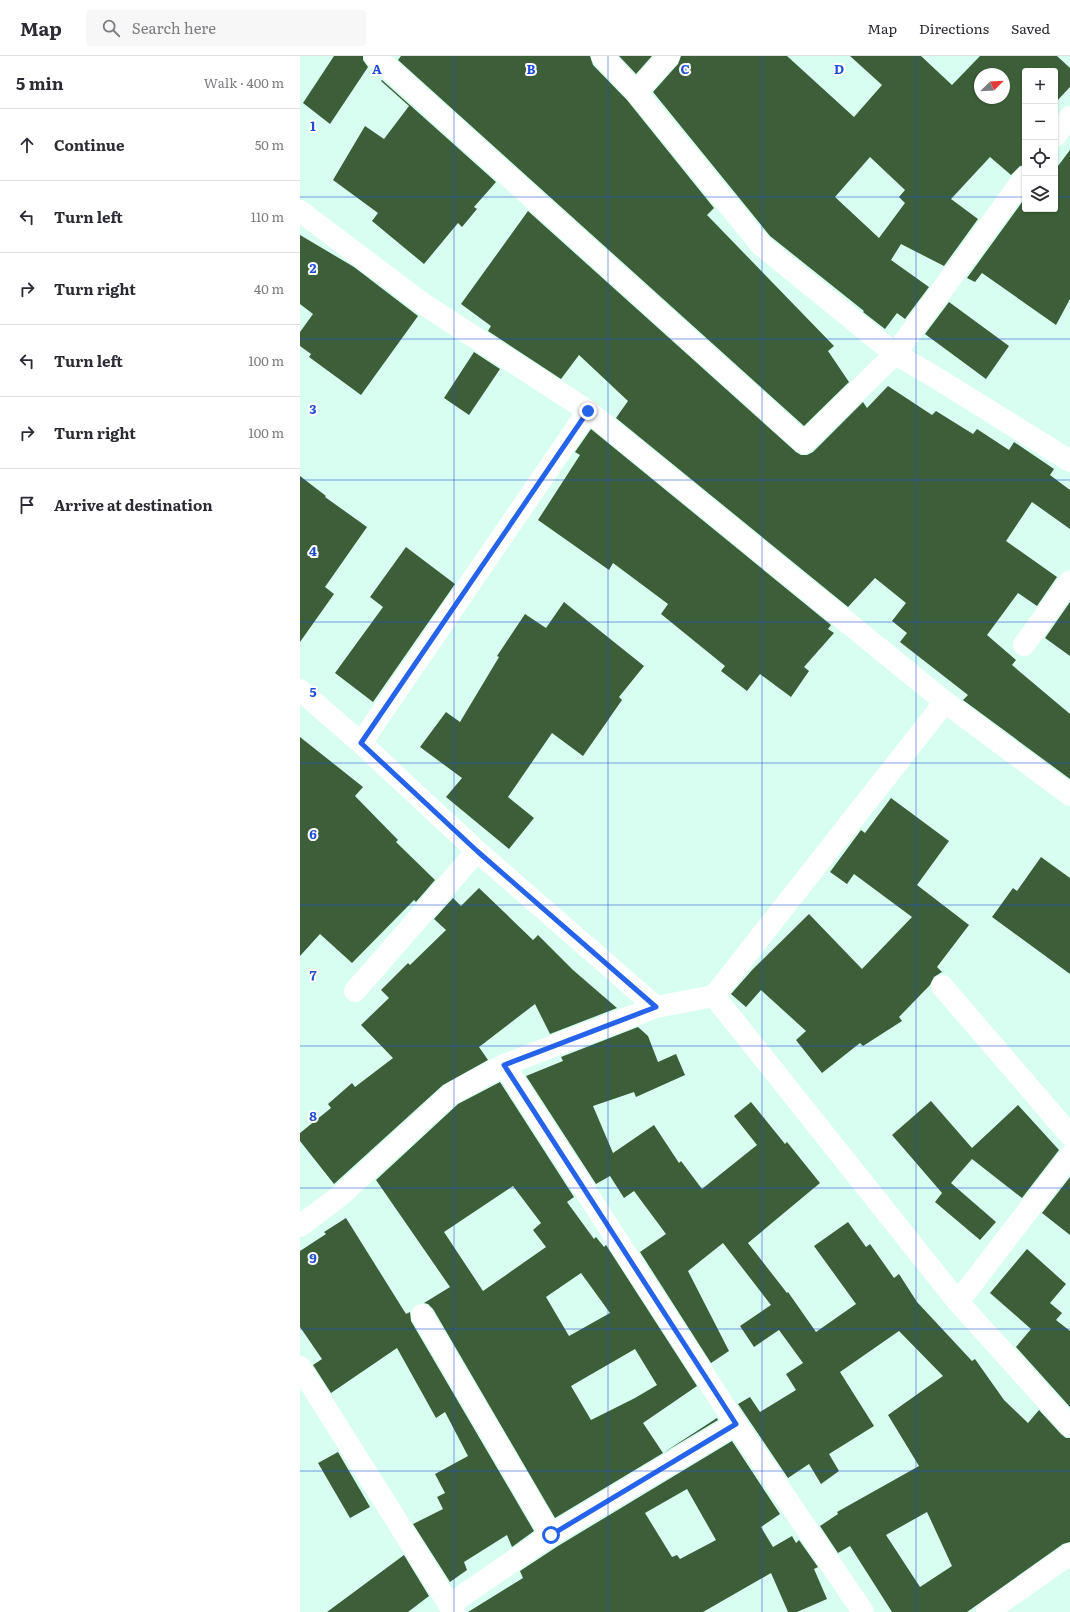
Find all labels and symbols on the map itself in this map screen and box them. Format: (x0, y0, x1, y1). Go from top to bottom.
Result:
text: A (372, 59, 382, 78)
text: B (527, 59, 536, 78)
text: C (680, 59, 690, 78)
text: D (834, 59, 844, 78)
north arrow (974, 68, 1010, 104)
text: 1 (310, 116, 316, 135)
text: 2 (310, 258, 317, 277)
text: 3 (309, 399, 317, 418)
route end (579, 402, 597, 420)
text: 4 (309, 541, 317, 560)
text: 5 (309, 682, 317, 701)
text: 6 (309, 824, 317, 843)
text: 7 (309, 965, 317, 984)
text: 8 (309, 1106, 317, 1125)
text: 9 (309, 1248, 317, 1267)
route start (542, 1526, 560, 1544)

